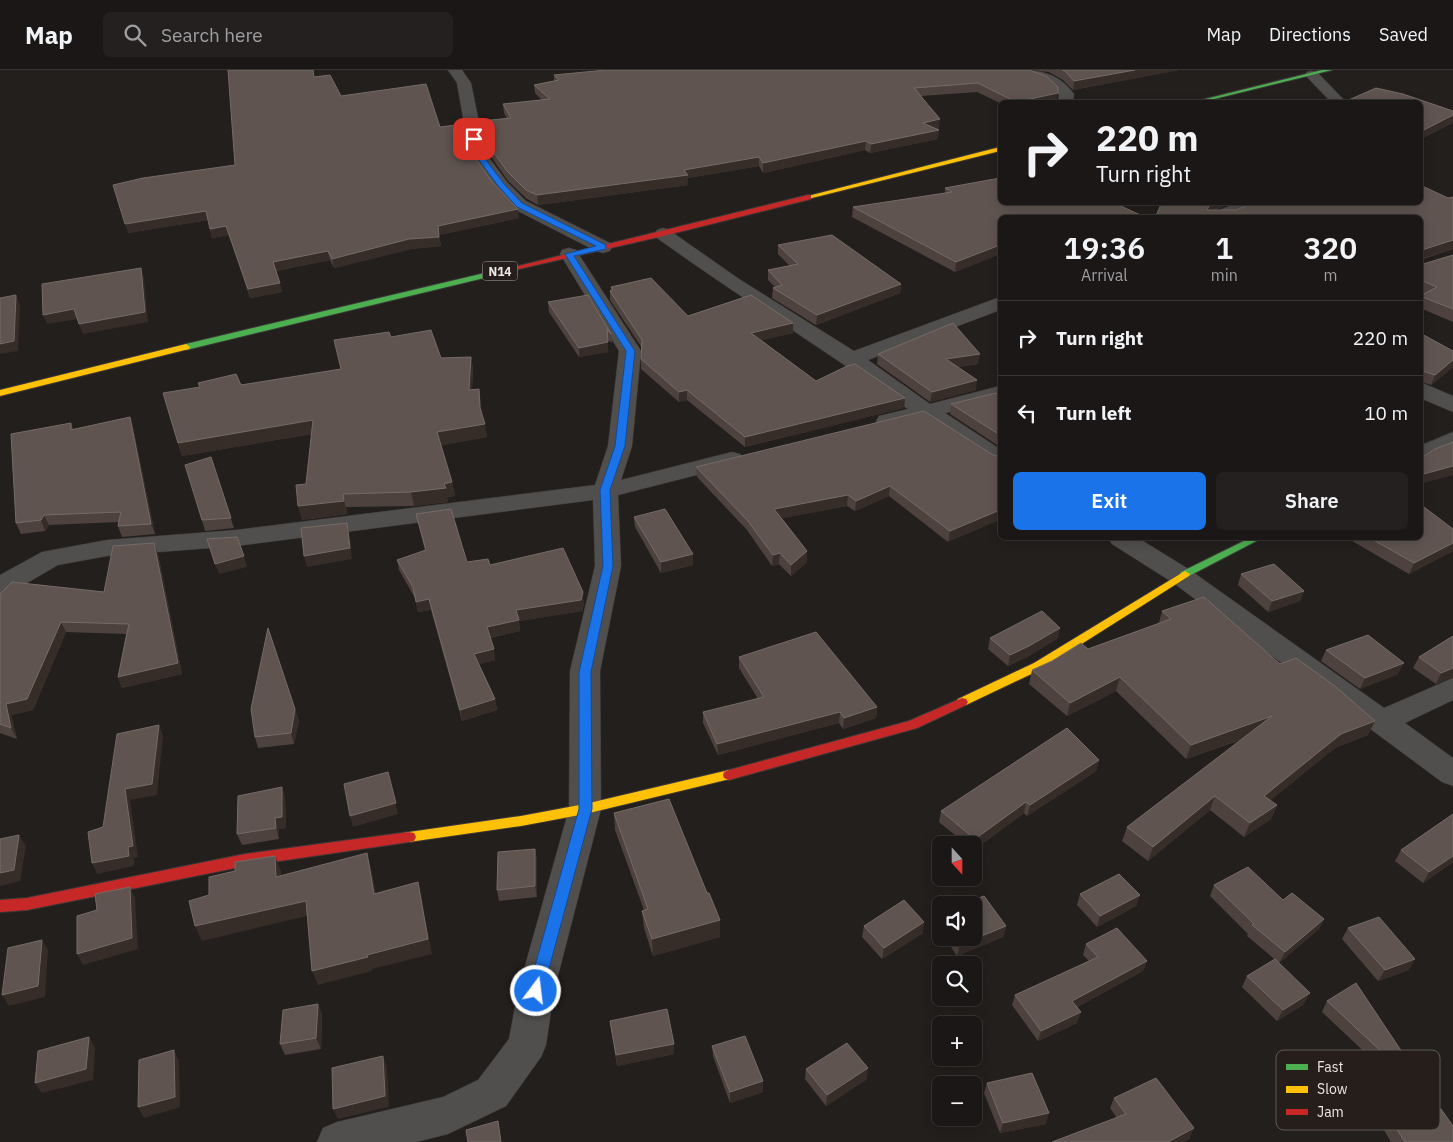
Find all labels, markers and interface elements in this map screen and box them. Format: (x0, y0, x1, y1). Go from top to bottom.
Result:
search box (103, 12, 453, 57)
text: Map (25, 19, 73, 51)
icon: search (121, 21, 149, 49)
text: Search here (161, 23, 263, 47)
text: Map (1206, 23, 1241, 46)
text: Directions (1269, 23, 1351, 46)
text: Saved (1379, 23, 1428, 46)
text: 220 m (1096, 115, 1199, 161)
pin (453, 118, 495, 160)
icon: right (1013, 120, 1078, 185)
icon: arrive (460, 125, 488, 153)
text: Turn right (1096, 159, 1191, 188)
text: 19:36 (1064, 228, 1145, 267)
text: 1 (1215, 228, 1233, 267)
text: 320 (1303, 228, 1357, 267)
road number: N14 (482, 262, 518, 280)
text: Arrival (1081, 265, 1128, 285)
text: min (1211, 265, 1238, 285)
text: m (1323, 265, 1337, 285)
icon: right (1013, 324, 1041, 352)
text: Turn right (1056, 326, 1143, 350)
text: 220 m (1353, 326, 1408, 350)
icon: left (1013, 399, 1041, 427)
text: Turn left (1056, 401, 1132, 425)
text: 10 m (1364, 401, 1408, 425)
button: Exit (1013, 472, 1206, 530)
button: Share (1216, 472, 1408, 530)
north arrow (932, 836, 982, 886)
map controls (932, 836, 982, 1126)
button: sound (932, 896, 982, 946)
button: search (932, 956, 982, 1006)
position arrow (509, 964, 561, 1016)
button: + (932, 1016, 982, 1066)
legend (1276, 1050, 1440, 1130)
text: Fast (1317, 1058, 1343, 1076)
button: − (932, 1076, 982, 1126)
text: Slow (1317, 1080, 1348, 1098)
text: Jam (1317, 1103, 1344, 1121)

